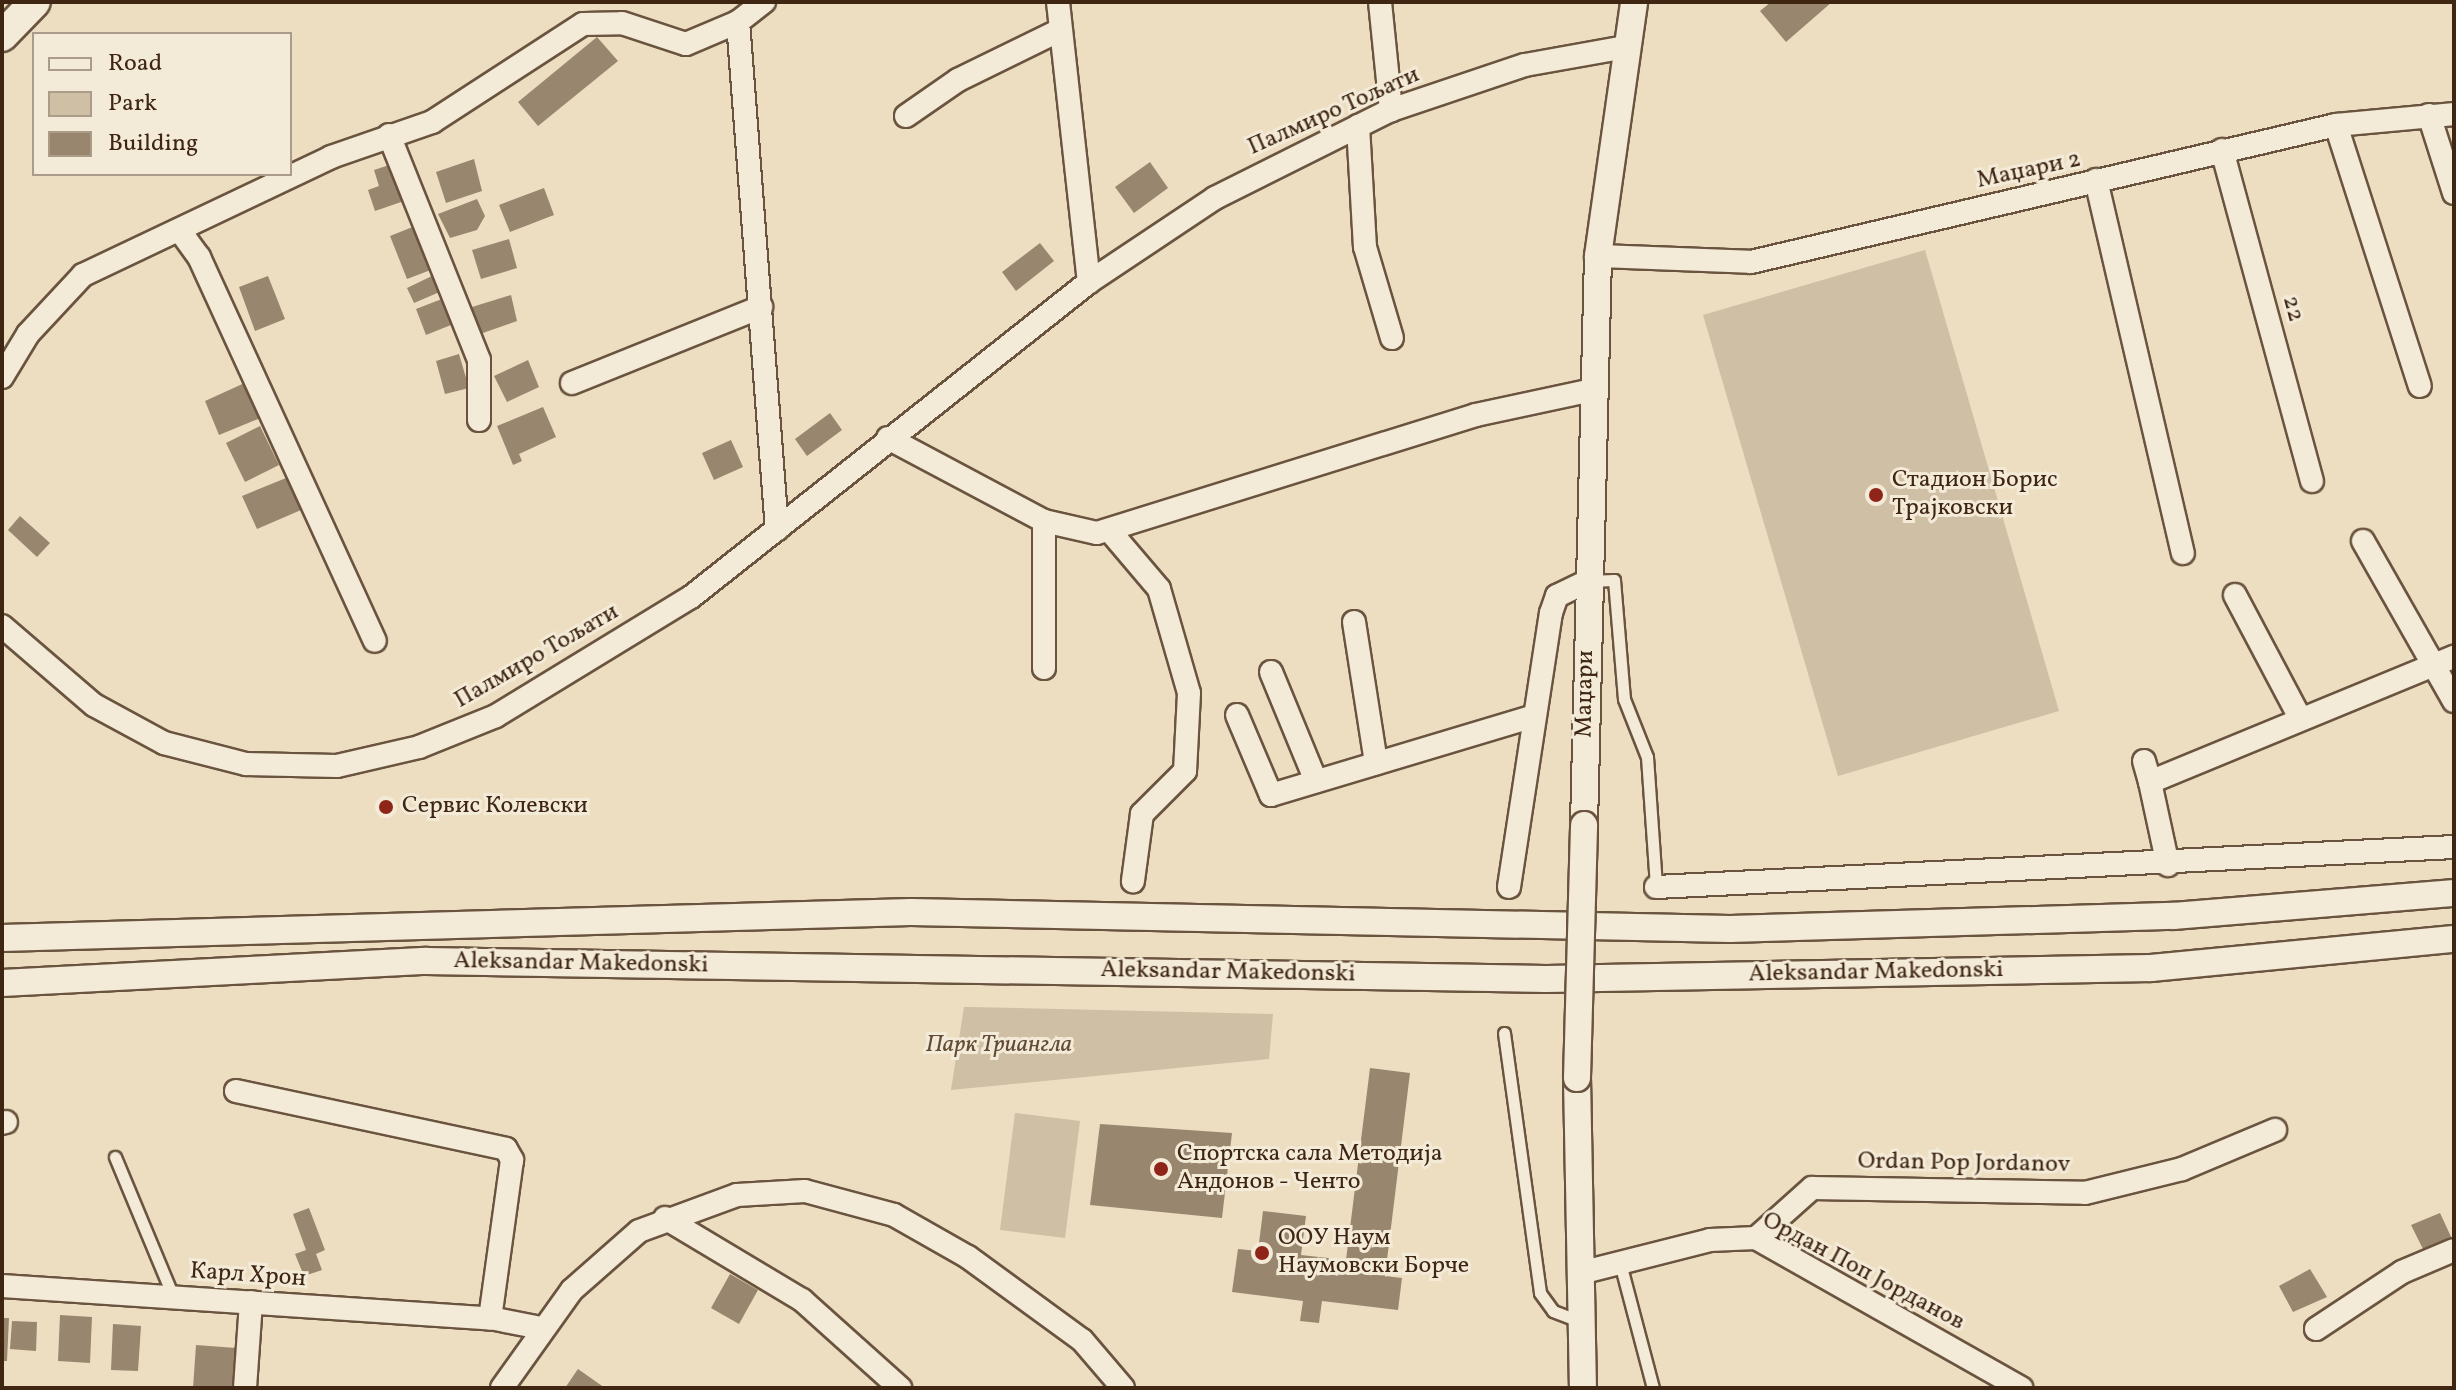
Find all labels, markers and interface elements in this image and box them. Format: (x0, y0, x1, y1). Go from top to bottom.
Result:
legend (32, 32, 292, 176)
text: Road (108, 47, 162, 81)
street label: Палмиро Тољати (1243, 61, 1425, 163)
text: Park (108, 87, 157, 121)
text: Building (108, 127, 198, 161)
street label: Маџари 2 (1974, 146, 2084, 196)
street label: 22 (2275, 293, 2309, 325)
place label: Стадион Борис Трајковски (1892, 467, 2058, 523)
marker: Стадион Борис Трајковски (1867, 486, 1885, 504)
street label: Палмиро Тољати (450, 598, 624, 716)
street label: Маџари (1571, 650, 1601, 738)
place label: Сервис Колевски (402, 793, 588, 821)
marker: Сервис Колевски (377, 798, 395, 816)
street label: Aleksandar Makedonski (453, 947, 709, 981)
street label: Aleksandar Makedonski (1100, 956, 1356, 990)
street label: Aleksandar Makedonski (1748, 956, 2004, 990)
park label: Парк Триангла (926, 1032, 1072, 1060)
place label: Спортска сала Методија Андонов - Ченто (1177, 1141, 1443, 1197)
street label: Ordan Pop Jordanov (1857, 1148, 2071, 1180)
marker: Спортска сала Методија Андонов - Ченто (1152, 1160, 1170, 1178)
street label: Ордан Поп Јорданов (1757, 1206, 1969, 1338)
place label: ООУ Наум Наумовски Борче (1278, 1225, 1469, 1281)
marker: ООУ Наум Наумовски Борче (1253, 1244, 1271, 1262)
street label: Карл Хрон (189, 1258, 307, 1294)

